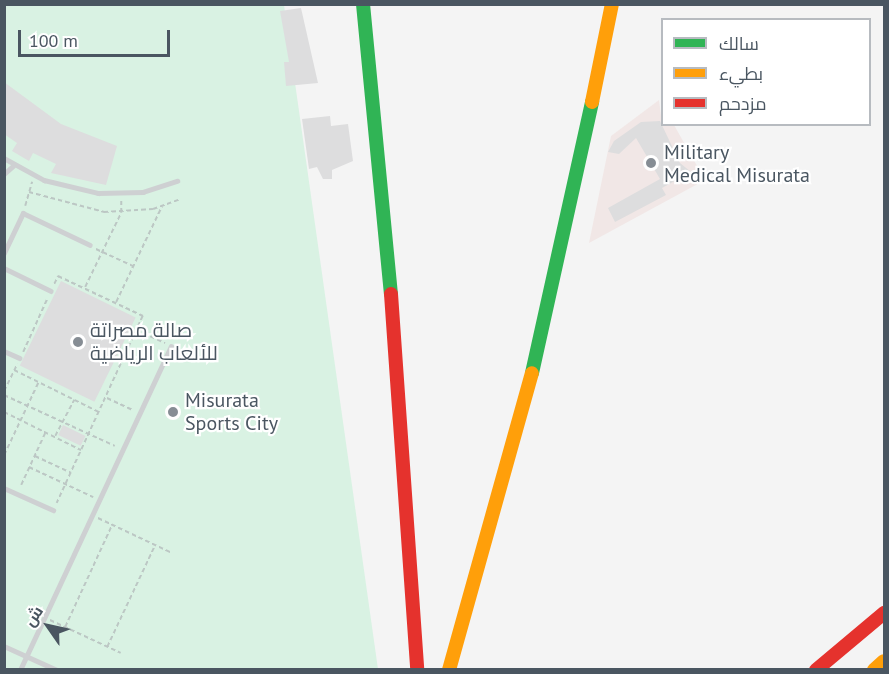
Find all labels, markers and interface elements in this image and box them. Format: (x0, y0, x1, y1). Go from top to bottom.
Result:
scale bar (21, 18, 172, 56)
legend (661, 18, 871, 126)
text: 100 m (29, 29, 78, 52)
text: سالك (719, 32, 759, 55)
text: بطيء (719, 62, 763, 85)
text: مزدحم (719, 92, 767, 115)
place label: Military Medical Misurata (664, 140, 810, 187)
marker: Military Medical Misurata (642, 154, 660, 172)
place label: صالة مصراتة للألعاب الرياضية (90, 318, 218, 365)
marker: صالة مصراتة للألعاب الرياضية (71, 335, 85, 349)
place label: Misurata Sports City (185, 388, 278, 435)
marker: Misurata Sports City (166, 405, 180, 419)
north arrow (18, 596, 78, 656)
text: ش (19, 602, 47, 630)

